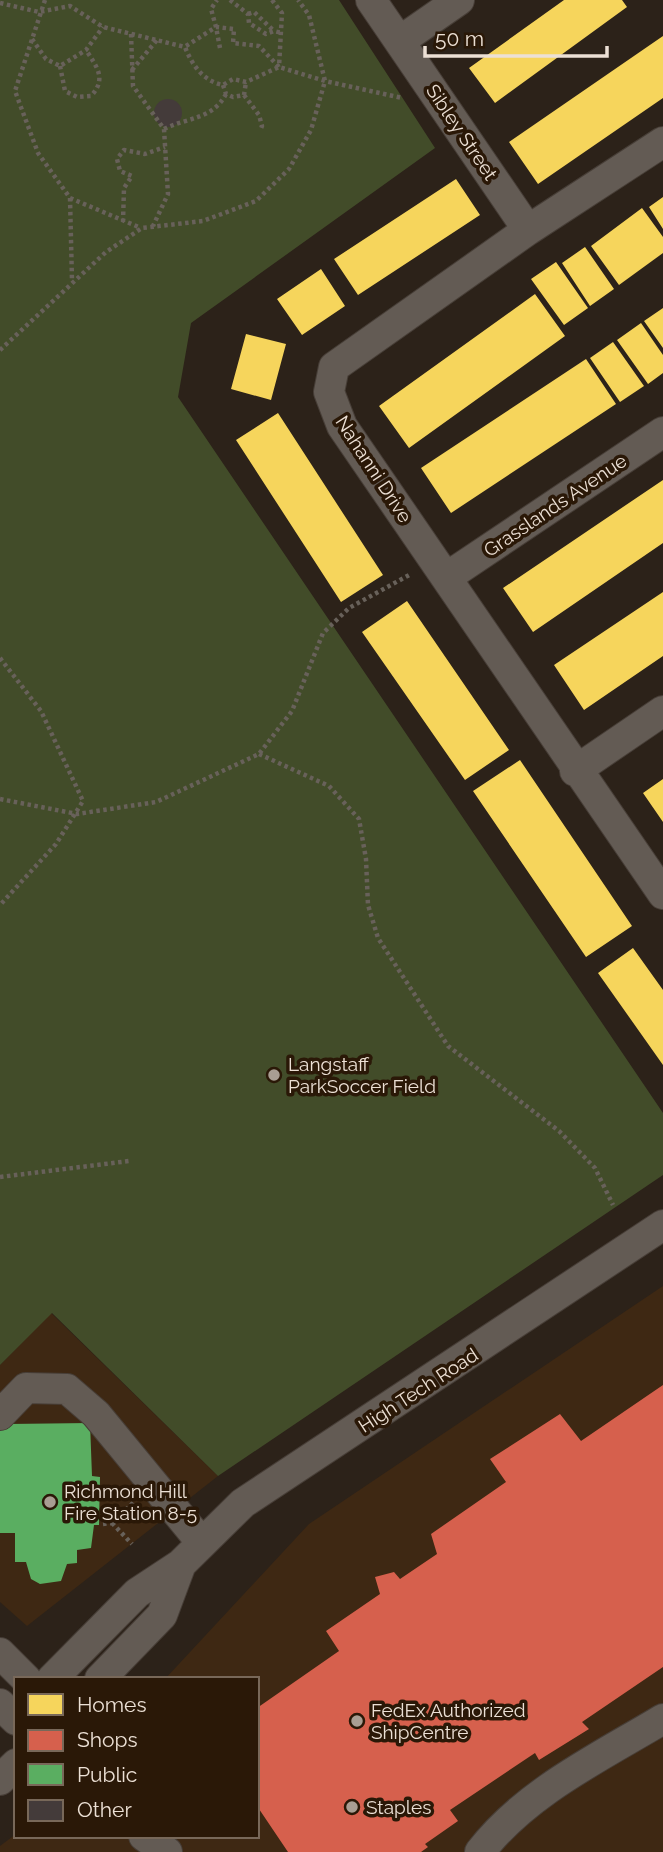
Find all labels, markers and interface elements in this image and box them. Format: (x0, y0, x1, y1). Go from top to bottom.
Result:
scale bar (425, 14, 607, 58)
text: 50 m (435, 26, 484, 51)
street label: Sibley Street (422, 80, 502, 185)
street label: Nahanni Drive (331, 411, 417, 527)
street label: Grasslands Avenue (479, 449, 631, 561)
place label: Langstaff ParkSoccer Field (288, 1053, 436, 1097)
marker: Langstaff ParkSoccer Field (266, 1067, 282, 1083)
street label: High Tech Road (354, 1343, 482, 1437)
place label: Richmond Hill Fire Station 8-5 (64, 1480, 197, 1524)
marker: Richmond Hill Fire Station 8-5 (42, 1494, 58, 1510)
legend (14, 1677, 259, 1838)
text: Homes (77, 1692, 147, 1717)
place label: FedEx Authorized ShipCentre (371, 1699, 526, 1743)
marker: FedEx Authorized ShipCentre (349, 1713, 365, 1729)
text: Shops (77, 1727, 138, 1752)
text: Public (77, 1762, 137, 1787)
place label: Staples (366, 1796, 431, 1818)
text: Other (77, 1797, 132, 1822)
marker: Staples (344, 1799, 360, 1815)

